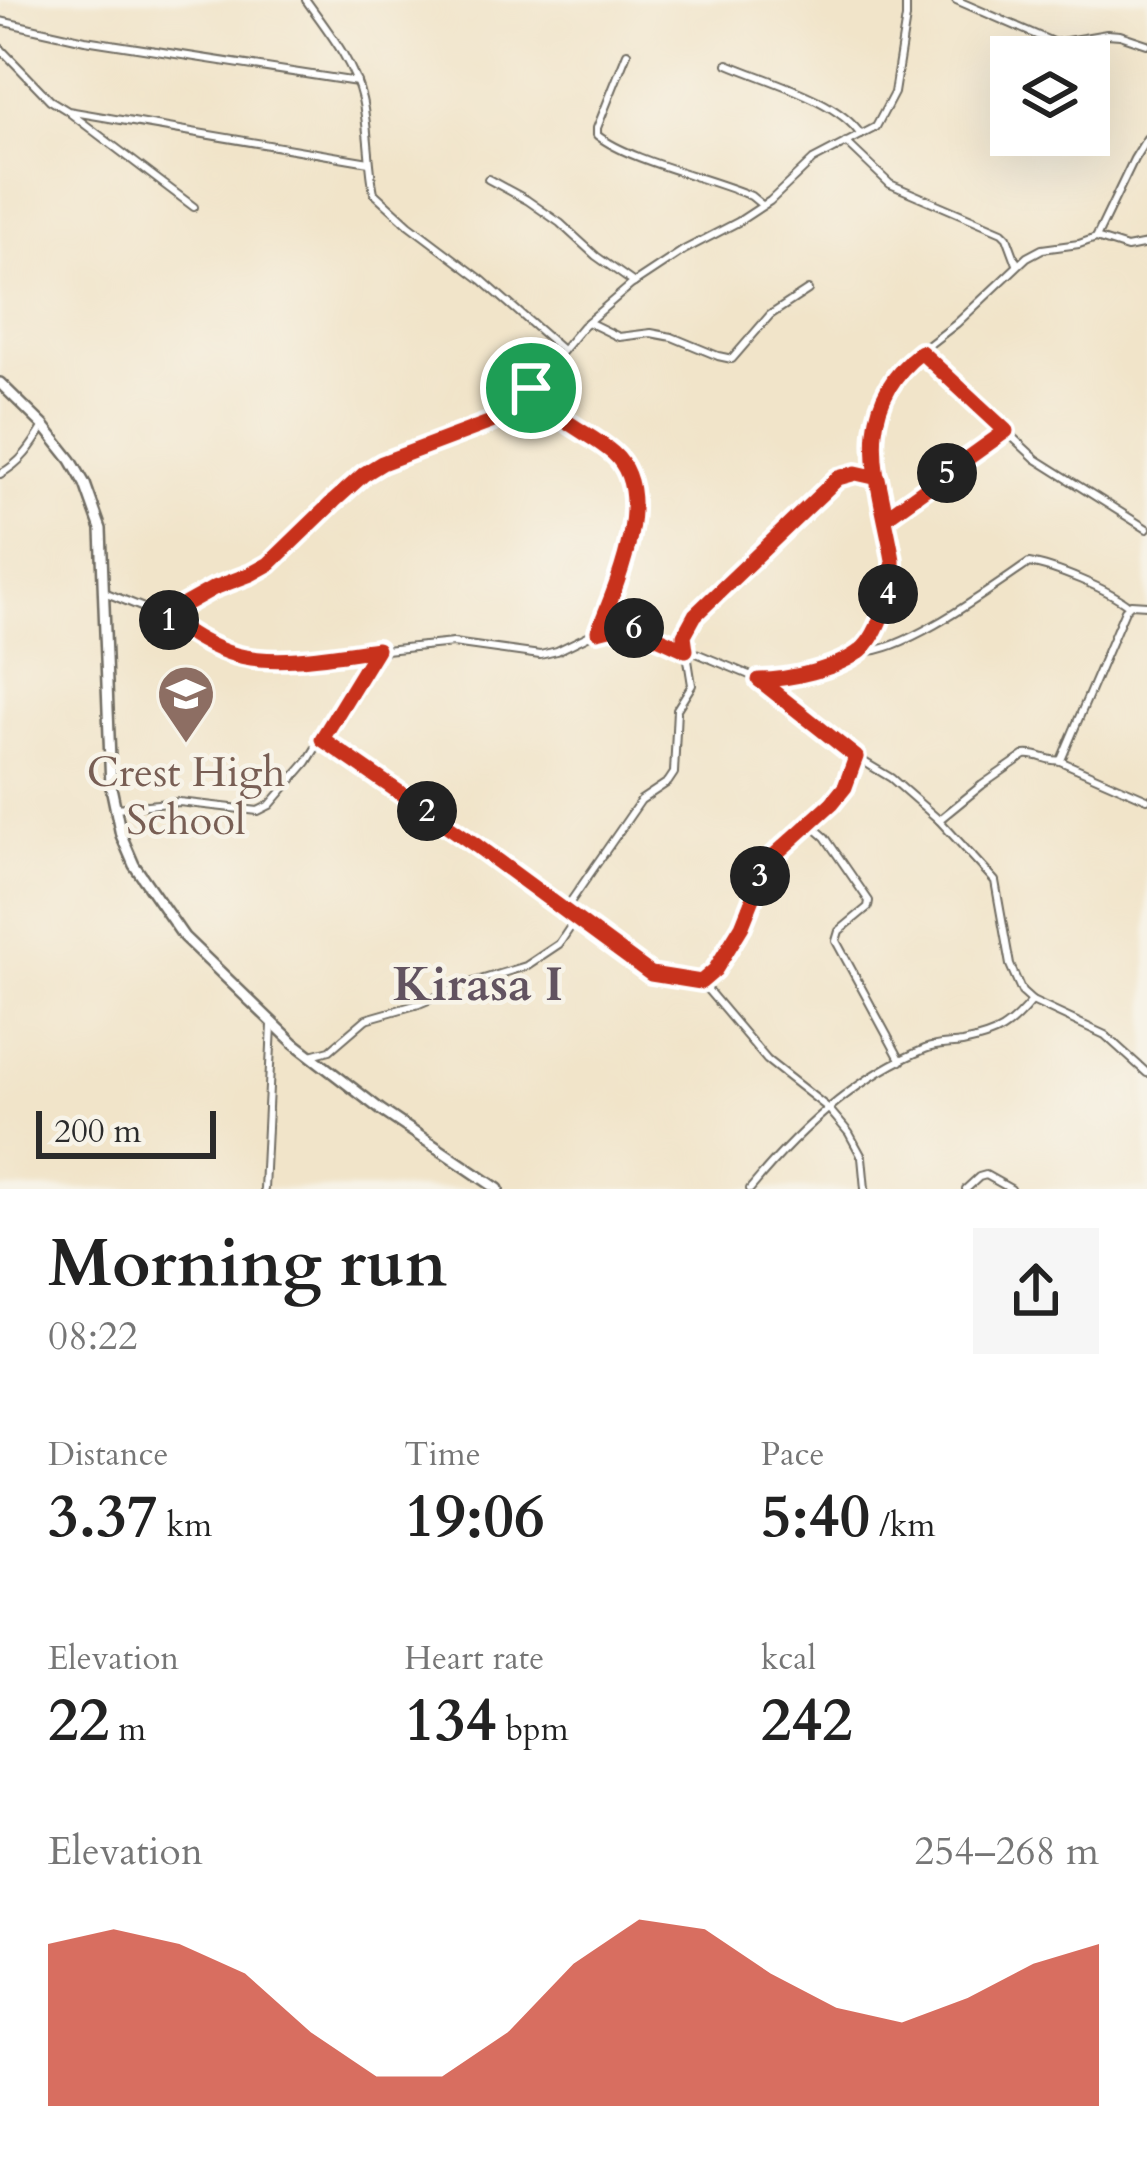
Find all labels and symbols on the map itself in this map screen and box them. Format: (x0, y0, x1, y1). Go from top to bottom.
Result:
pin (480, 337, 582, 439)
pin: 5 (917, 443, 977, 503)
pin: 4 (858, 564, 918, 624)
pin: 1 (139, 590, 199, 650)
pin: 6 (604, 598, 664, 658)
school or university icon: Crest High School (155, 663, 217, 745)
place label: Crest High School (87, 744, 285, 849)
pin: 2 (397, 781, 457, 841)
pin: 3 (730, 846, 790, 906)
district label: Kirasa I (393, 952, 563, 1017)
scale bar (36, 1105, 216, 1158)

